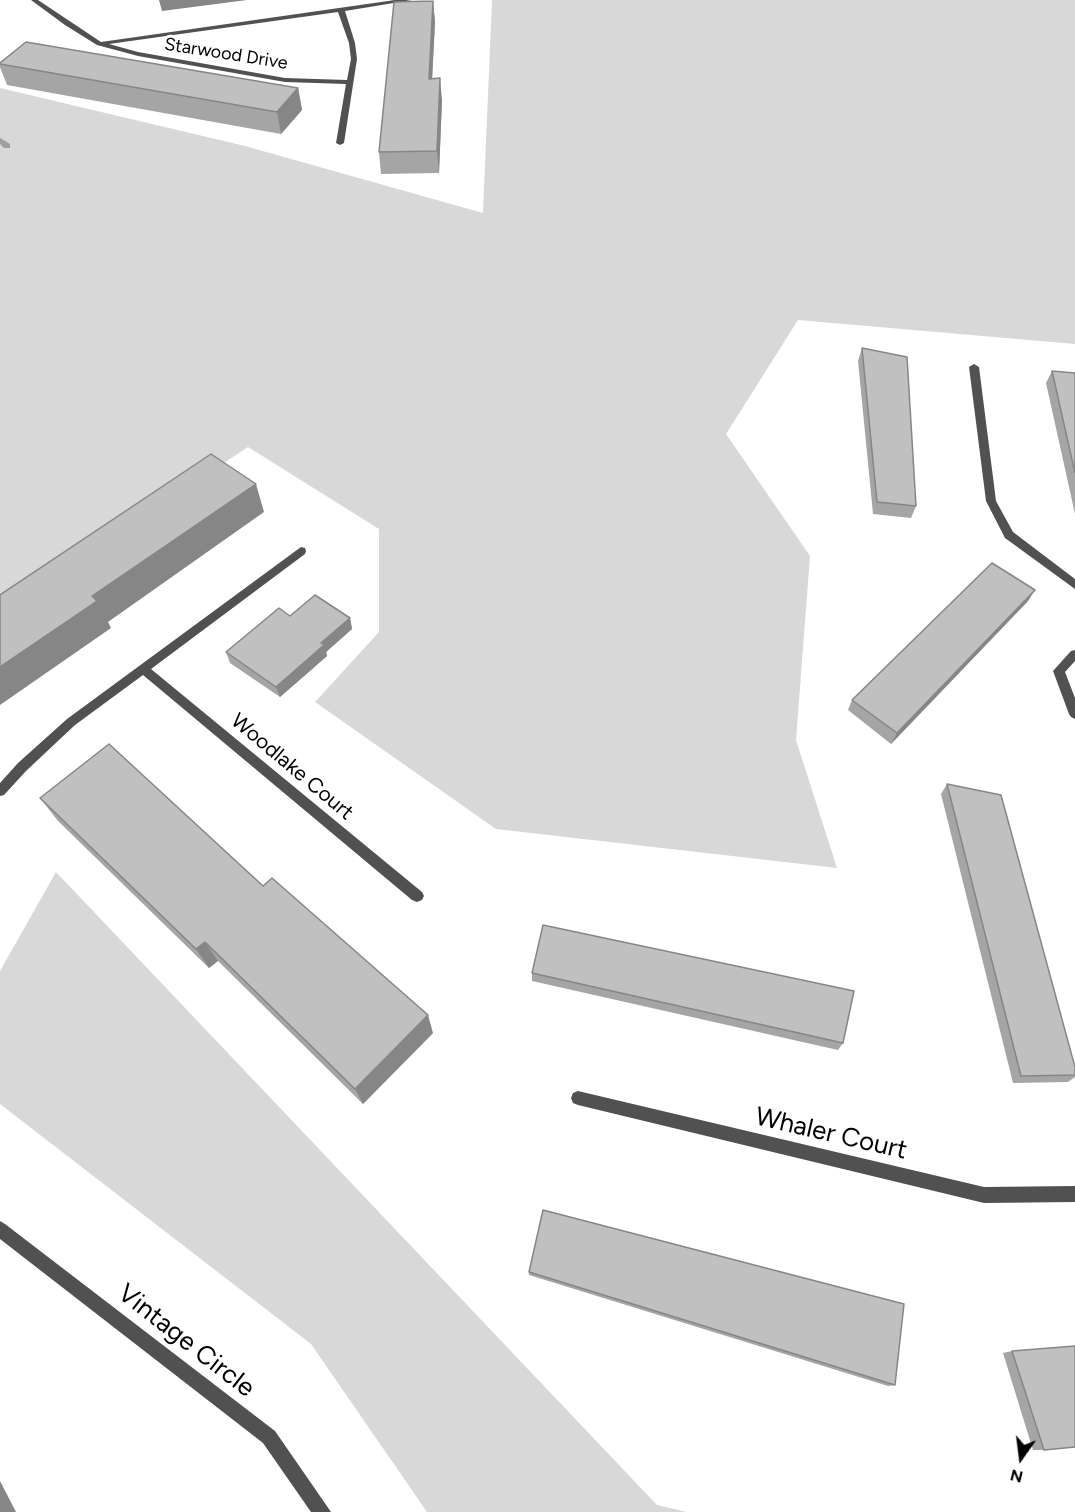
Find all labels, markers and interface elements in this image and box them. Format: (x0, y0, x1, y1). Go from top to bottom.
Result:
street label: Starwood Drive (163, 34, 289, 74)
street label: Woodlake Court (226, 709, 358, 825)
street label: Whaler Court (752, 1101, 910, 1167)
street label: Vintage Circle (111, 1278, 261, 1404)
north arrow (991, 1428, 1051, 1488)
text: N (1008, 1465, 1025, 1487)

